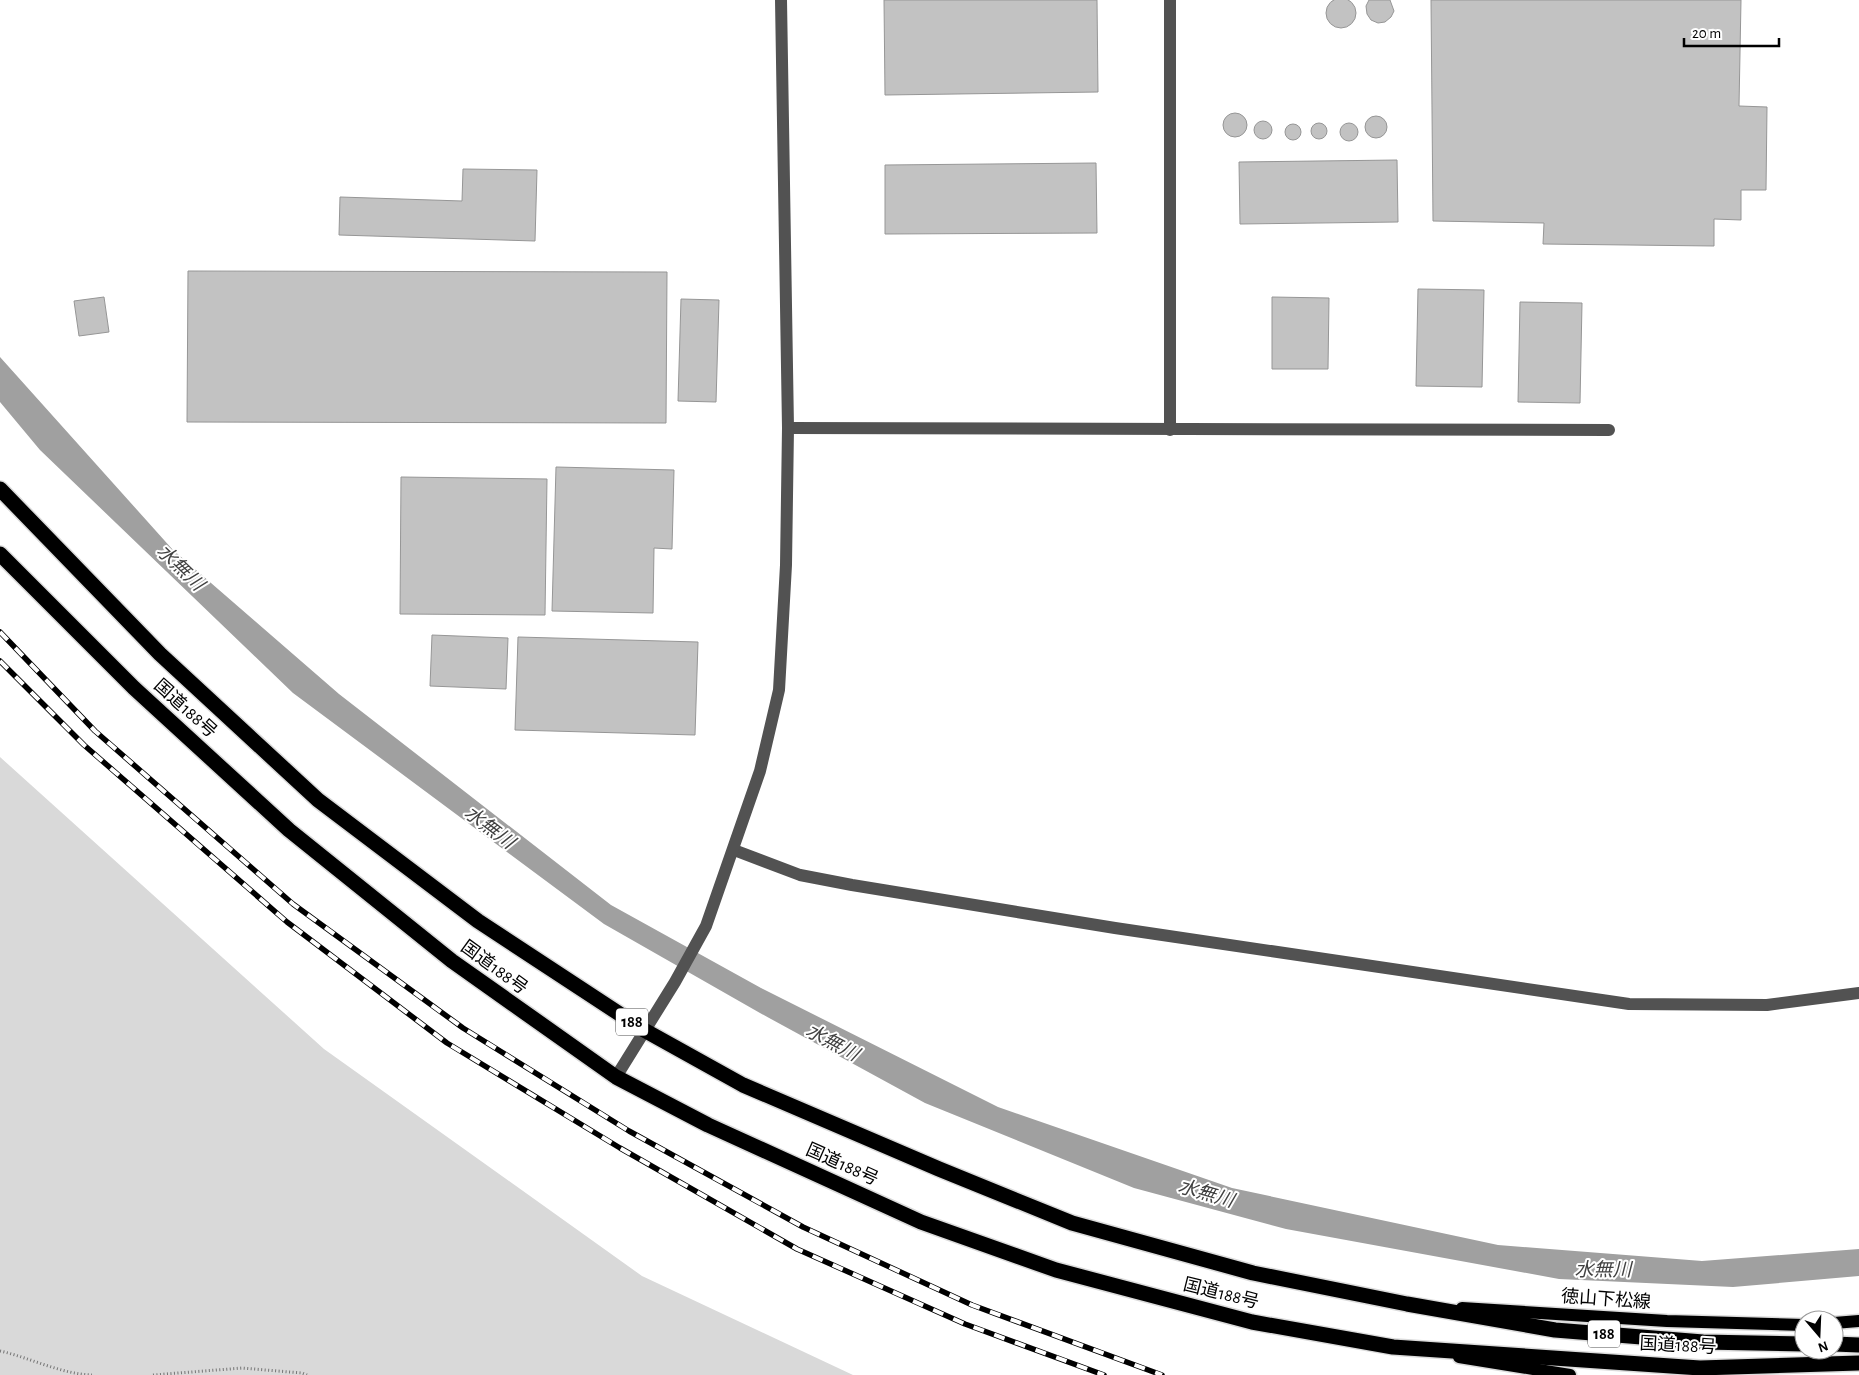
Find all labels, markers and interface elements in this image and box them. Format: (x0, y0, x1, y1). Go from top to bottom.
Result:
scale bar (1684, 15, 1779, 47)
text: 20 m (1692, 26, 1721, 41)
water label: 水無川 (153, 541, 209, 596)
street label: 国道188号 (150, 675, 221, 742)
water label: 水無川 (461, 802, 520, 854)
street label: 国道188号 (457, 936, 532, 998)
road number: 188 (616, 1009, 648, 1036)
water label: 水無川 (802, 1020, 864, 1066)
street label: 国道188号 (803, 1139, 882, 1189)
water label: 水無川 (1176, 1176, 1238, 1212)
water label: 水無川 (1574, 1260, 1633, 1280)
street label: 国道188号 (1181, 1274, 1261, 1312)
street label: 徳山下松線 (1560, 1286, 1652, 1312)
north arrow (1794, 1310, 1844, 1360)
road number: 188 (1588, 1320, 1620, 1348)
street label: 国道188号 (1639, 1333, 1717, 1357)
text: N (1816, 1338, 1830, 1355)

